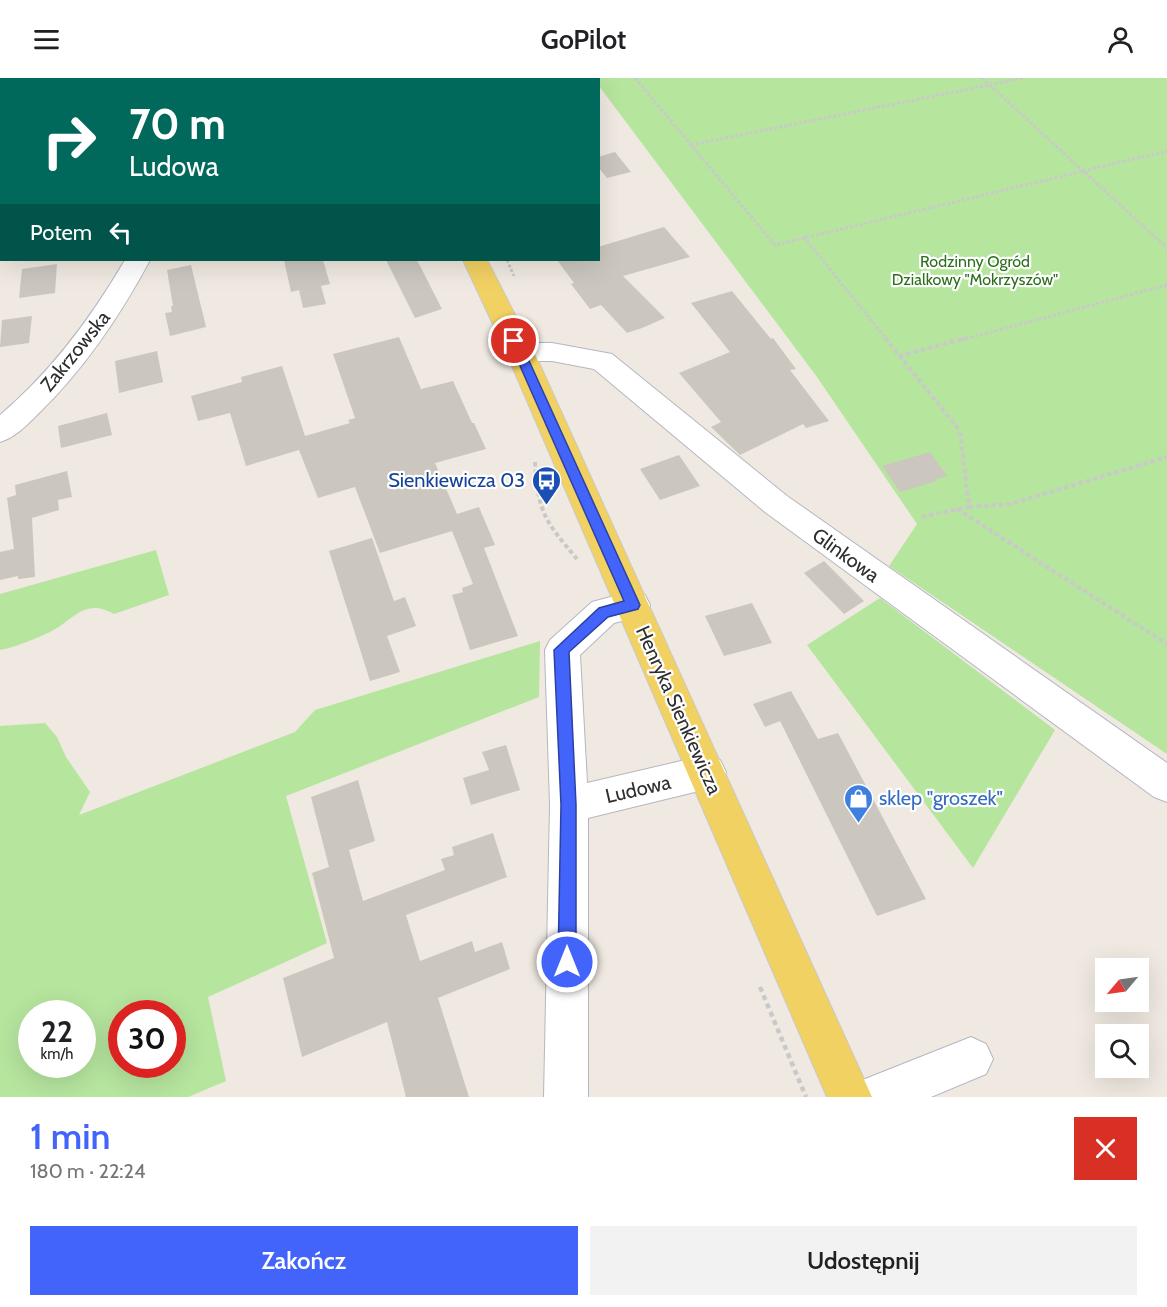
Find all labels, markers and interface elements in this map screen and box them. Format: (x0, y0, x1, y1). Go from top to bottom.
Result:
icon: menu (30, 23, 63, 56)
text: GoPilot (541, 23, 626, 56)
icon: person (1104, 23, 1137, 56)
text: 70 m (129, 98, 226, 150)
icon: right (30, 102, 108, 180)
text: Ludowa (129, 150, 219, 183)
icon: left (104, 216, 137, 249)
text: Potem (30, 219, 92, 246)
park label: Rodzinny Ogród Dzialkowy "Mokrzyszów" (892, 252, 1058, 289)
street label: Zakrzowska (35, 305, 115, 396)
pin (488, 315, 539, 366)
icon: arrive (497, 324, 530, 357)
bus stop icon: Sienkiewicza 03 (530, 464, 562, 506)
place label: Sienkiewicza 03 (388, 468, 525, 492)
street label: Glinkowa (808, 523, 884, 588)
street label: Henryka Sienkiewicza (631, 622, 727, 798)
street label: Ludowa (603, 770, 673, 808)
shop icon: sklep "groszek" (842, 782, 874, 824)
place label: sklep "groszek" (879, 786, 1003, 810)
position arrow (535, 930, 599, 994)
north arrow (1095, 958, 1149, 1012)
map controls (1095, 958, 1149, 1078)
speed limit sign: 30 (108, 1000, 186, 1078)
text: 22 (41, 1013, 73, 1050)
button: search (1095, 1024, 1149, 1078)
text: km/h (41, 1045, 73, 1063)
text: 1 min (30, 1114, 110, 1158)
button: close (1074, 1117, 1137, 1180)
text: 180 m · 22:24 (30, 1159, 146, 1183)
button: Zakończ (30, 1226, 578, 1295)
button: Udostępnij (590, 1226, 1137, 1295)

